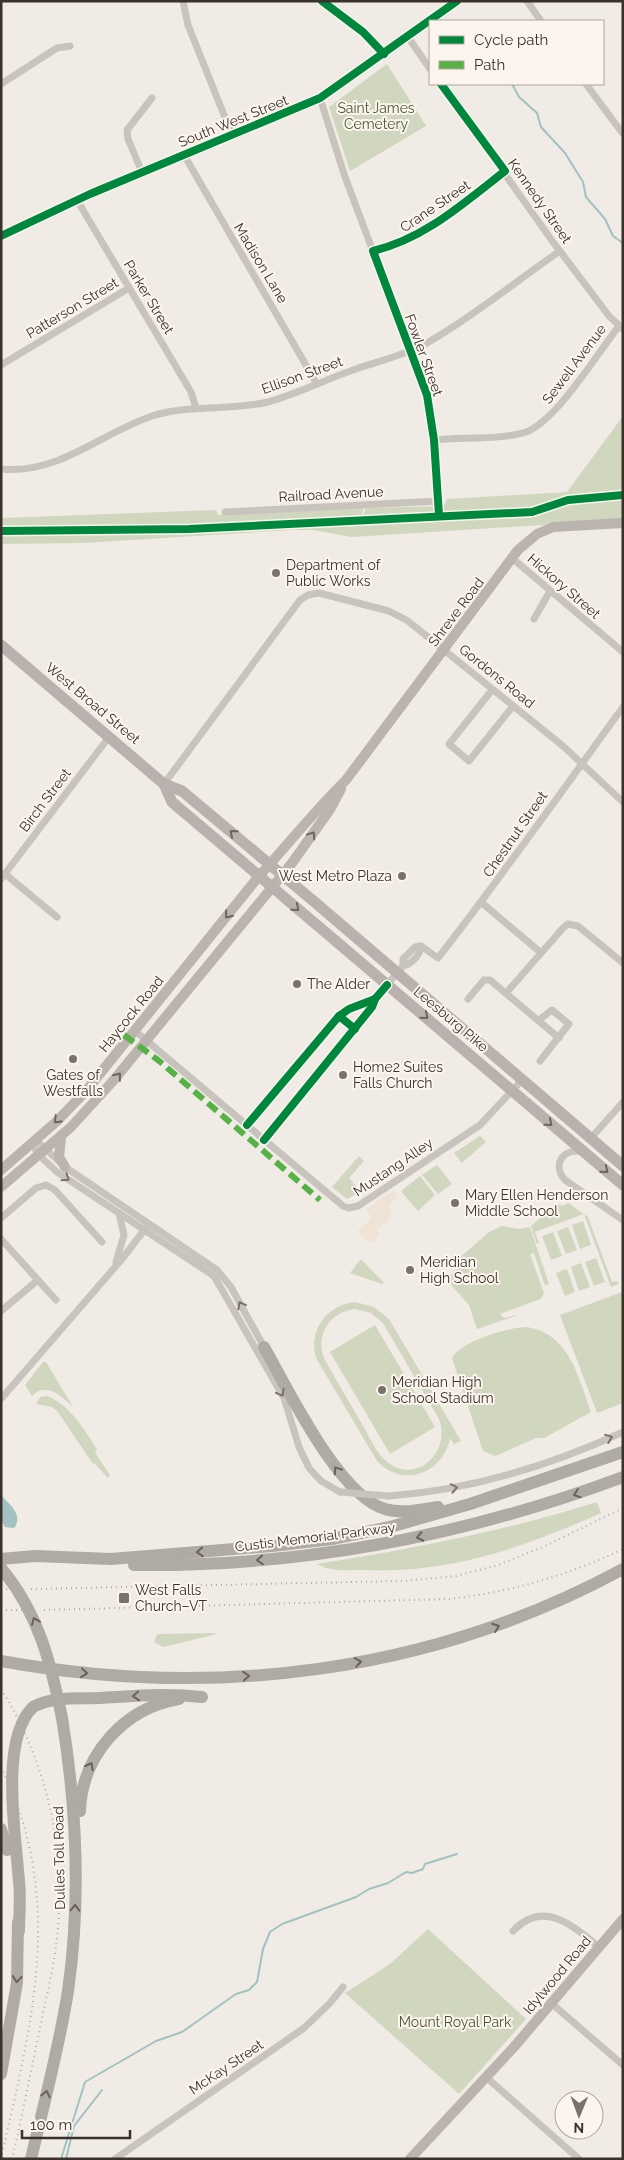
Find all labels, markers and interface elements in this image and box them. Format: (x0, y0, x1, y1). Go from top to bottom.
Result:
legend (429, 20, 604, 85)
text: Cycle path (474, 31, 548, 49)
text: Path (474, 56, 505, 74)
street label: South West Street (176, 92, 290, 150)
park label: Saint James Cemetery (337, 100, 415, 132)
street label: Kennedy Street (505, 156, 575, 247)
street label: Crane Street (397, 177, 473, 235)
street label: Madison Lane (231, 220, 291, 306)
street label: Parker Street (121, 257, 177, 337)
street label: Patterson Street (23, 274, 121, 342)
street label: Fowler Street (402, 312, 446, 399)
street label: Sewell Avenue (539, 321, 609, 407)
street label: Ellison Street (259, 353, 345, 397)
street label: Railroad Avenue (278, 483, 384, 505)
street label: Hickory Street (524, 550, 604, 622)
place label: Department of Public Works (286, 557, 382, 589)
marker: Department of Public Works (270, 567, 282, 579)
street label: Shreve Road (425, 574, 487, 650)
street label: Gordons Road (456, 641, 538, 711)
street label: West Broad Street (43, 659, 144, 747)
street label: Birch Street (16, 765, 74, 835)
street label: Chestnut Street (479, 788, 551, 880)
one-way arrow (229, 830, 238, 839)
one-way arrow (306, 832, 315, 841)
place label: West Metro Plaza (279, 868, 392, 884)
marker: West Metro Plaza (396, 870, 408, 882)
one-way arrow (290, 902, 299, 911)
one-way arrow (225, 909, 234, 918)
street label: Haycock Road (95, 973, 167, 1055)
place label: The Alder (307, 976, 370, 992)
marker: The Alder (291, 978, 303, 990)
street label: Leesburg Pike (411, 983, 491, 1055)
one-way arrow (419, 1010, 428, 1018)
marker: Gates of Westfalls (67, 1053, 79, 1065)
place label: Home2 Suites Falls Church (353, 1059, 443, 1091)
place label: Gates of Westfalls (43, 1067, 103, 1099)
marker: Home2 Suites Falls Church (337, 1069, 349, 1081)
one-way arrow (113, 1072, 122, 1081)
one-way arrow (54, 1114, 63, 1123)
one-way arrow (544, 1117, 553, 1126)
street label: Mustang Alley (350, 1134, 436, 1199)
one-way arrow (599, 1164, 608, 1172)
one-way arrow (61, 1171, 70, 1181)
place label: Mary Ellen Henderson Middle School (465, 1187, 608, 1219)
marker: Mary Ellen Henderson Middle School (449, 1197, 461, 1209)
place label: Meridian High School (420, 1254, 499, 1286)
marker: Meridian High School (404, 1264, 416, 1276)
one-way arrow (237, 1301, 247, 1310)
place label: Meridian High School Stadium (392, 1374, 494, 1406)
marker: Meridian High School Stadium (376, 1384, 388, 1396)
one-way arrow (275, 1388, 285, 1397)
one-way arrow (604, 1434, 612, 1444)
one-way arrow (334, 1466, 343, 1476)
one-way arrow (450, 1484, 459, 1494)
one-way arrow (573, 1488, 582, 1498)
street label: Custis Memorial Parkway (234, 1519, 397, 1555)
one-way arrow (416, 1532, 425, 1542)
one-way arrow (195, 1546, 203, 1557)
one-way arrow (255, 1555, 263, 1566)
place label: West Falls Church–VT (135, 1582, 208, 1614)
marker: West Falls Church–VT (117, 1591, 131, 1605)
one-way arrow (31, 1617, 42, 1626)
one-way arrow (491, 1623, 500, 1633)
one-way arrow (354, 1658, 363, 1668)
one-way arrow (80, 1667, 88, 1678)
one-way arrow (243, 1671, 251, 1682)
one-way arrow (132, 1690, 140, 1701)
one-way arrow (84, 1762, 94, 1771)
street label: Dulles Toll Road (50, 1806, 68, 1910)
one-way arrow (70, 1904, 81, 1912)
street label: Idylwood Road (520, 1933, 594, 2017)
one-way arrow (12, 1975, 23, 1983)
park label: Mount Royal Park (399, 2014, 512, 2030)
street label: McKay Street (186, 2036, 266, 2098)
one-way arrow (40, 2090, 51, 2099)
north arrow (554, 2090, 604, 2140)
scale bar (22, 2108, 130, 2140)
text: 100 m (30, 2116, 72, 2134)
text: N (573, 2120, 584, 2136)

